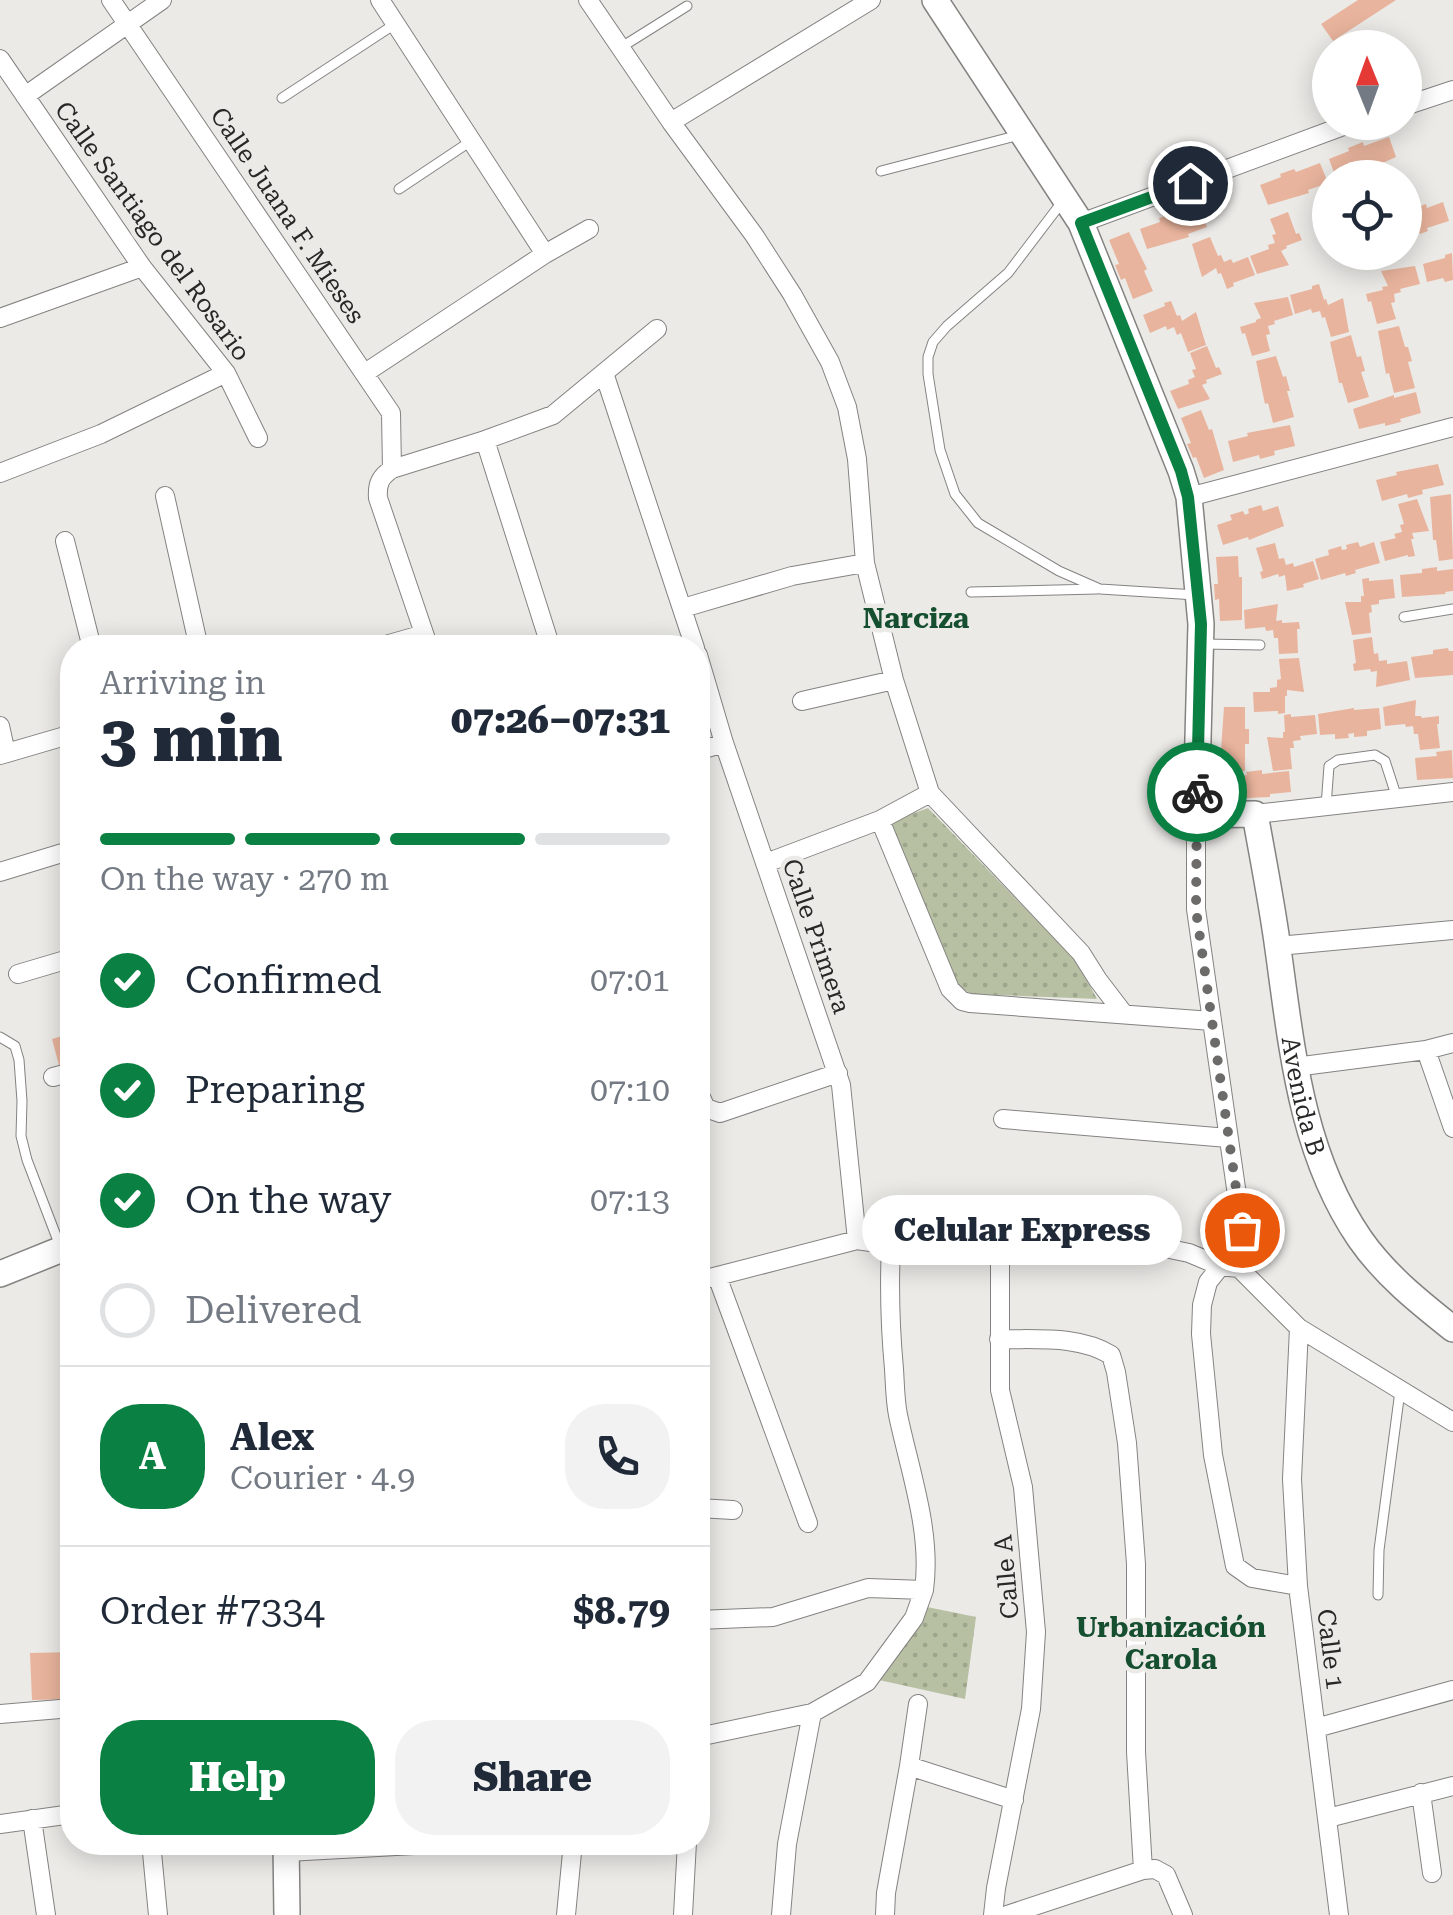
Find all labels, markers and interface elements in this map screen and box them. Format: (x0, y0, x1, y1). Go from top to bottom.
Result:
north arrow (1312, 30, 1422, 140)
map controls (1312, 30, 1422, 270)
street label: Calle Santiago del Rosario (49, 96, 256, 367)
street label: Calle Juana F. Mieses (204, 102, 371, 329)
pin (1148, 141, 1233, 226)
icon: home (1163, 156, 1218, 211)
button: locate (1312, 160, 1422, 270)
district label: Narciza (863, 602, 970, 635)
text: Arriving in (100, 664, 265, 702)
text: 07:26–07:31 (451, 698, 670, 742)
text: 3 min (100, 701, 283, 777)
courier (1147, 742, 1247, 842)
icon: bike (1170, 765, 1225, 820)
street label: Calle Primera (777, 855, 857, 1018)
text: On the way · 270 m (100, 860, 389, 898)
icon: check (100, 953, 155, 1008)
text: Confirmed (185, 958, 382, 1002)
text: 07:01 (590, 961, 670, 999)
street label: Avenida B (1275, 1035, 1331, 1159)
icon: check (100, 1063, 155, 1118)
text: Preparing (185, 1068, 365, 1112)
text: 07:10 (590, 1071, 670, 1109)
icon: check (100, 1173, 155, 1228)
text: On the way (185, 1178, 391, 1222)
text: 07:13 (590, 1181, 670, 1219)
pin (1200, 1188, 1285, 1273)
callout: Celular Express (862, 1195, 1182, 1265)
icon: bag (1215, 1203, 1270, 1258)
text: Celular Express (894, 1211, 1150, 1249)
text: Delivered (185, 1288, 362, 1332)
button: phone (565, 1404, 670, 1509)
text: Alex (230, 1415, 314, 1459)
text: A (139, 1434, 166, 1478)
text: Courier · 4.9 (230, 1459, 415, 1497)
street label: Calle A (988, 1533, 1025, 1620)
text: Order #7334 (100, 1589, 325, 1633)
text: $8.79 (573, 1589, 670, 1633)
street label: Calle 1 (1311, 1607, 1350, 1691)
district label: Urbanización Carola (1076, 1611, 1266, 1676)
button: Help (100, 1720, 375, 1835)
button: Share (395, 1720, 670, 1835)

